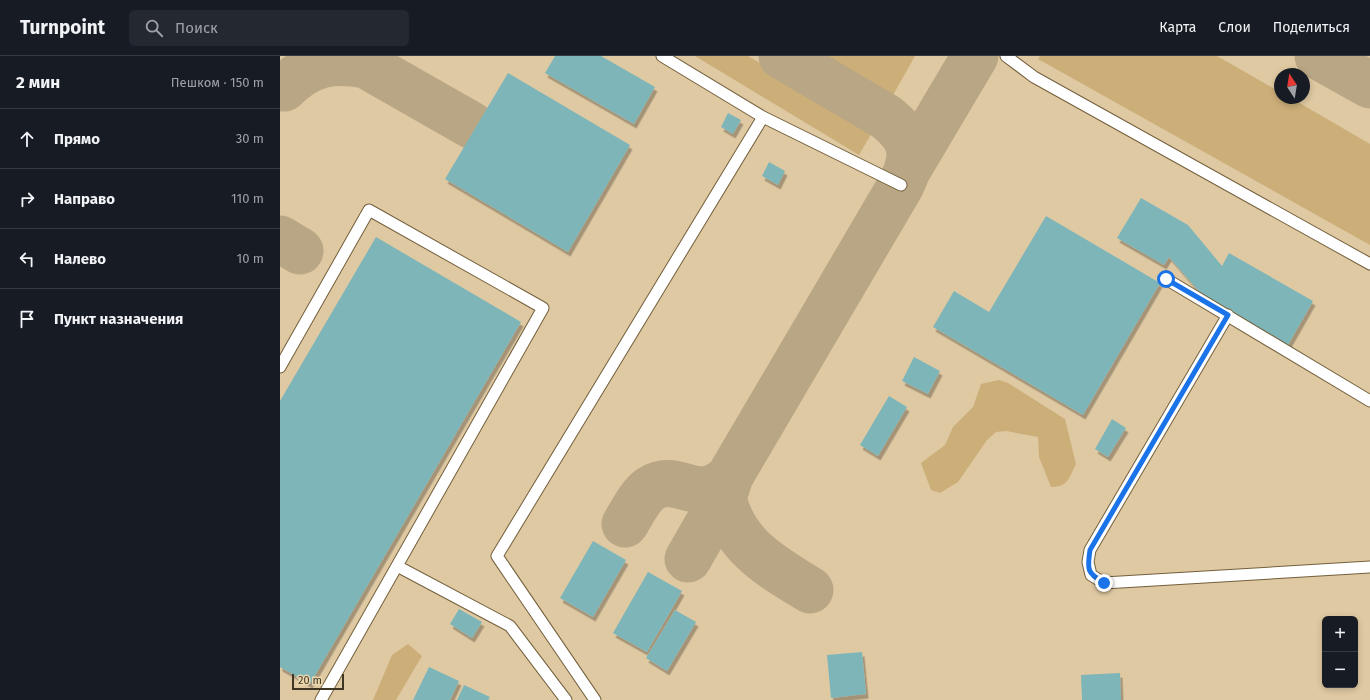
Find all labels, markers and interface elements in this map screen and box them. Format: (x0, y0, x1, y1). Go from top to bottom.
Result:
search box (129, 10, 409, 46)
text: Turnpoint (20, 16, 105, 39)
icon: search (143, 17, 165, 39)
text: Поиск (175, 19, 218, 37)
text: Карта (1159, 19, 1196, 36)
text: Слои (1218, 19, 1251, 36)
text: Поделиться (1273, 19, 1350, 36)
north arrow (1274, 68, 1310, 104)
text: 2 мин (16, 72, 60, 93)
text: Пешком · 150 m (171, 75, 264, 90)
icon: ahead (16, 128, 38, 150)
text: Прямо (54, 130, 100, 148)
text: 30 m (236, 131, 264, 146)
icon: right (16, 188, 38, 210)
text: Направо (54, 190, 115, 208)
text: 110 m (231, 191, 264, 206)
icon: left (16, 248, 38, 270)
text: Налево (54, 250, 106, 268)
text: 10 m (237, 251, 264, 266)
route start (1157, 270, 1175, 288)
icon: arrive (16, 308, 38, 330)
text: Пункт назначения (54, 310, 183, 328)
route end (1095, 574, 1113, 592)
map controls (1322, 616, 1358, 688)
button: + (1322, 616, 1358, 652)
button: − (1322, 652, 1358, 688)
scale bar (292, 672, 344, 691)
text: 20 m (298, 674, 322, 687)

